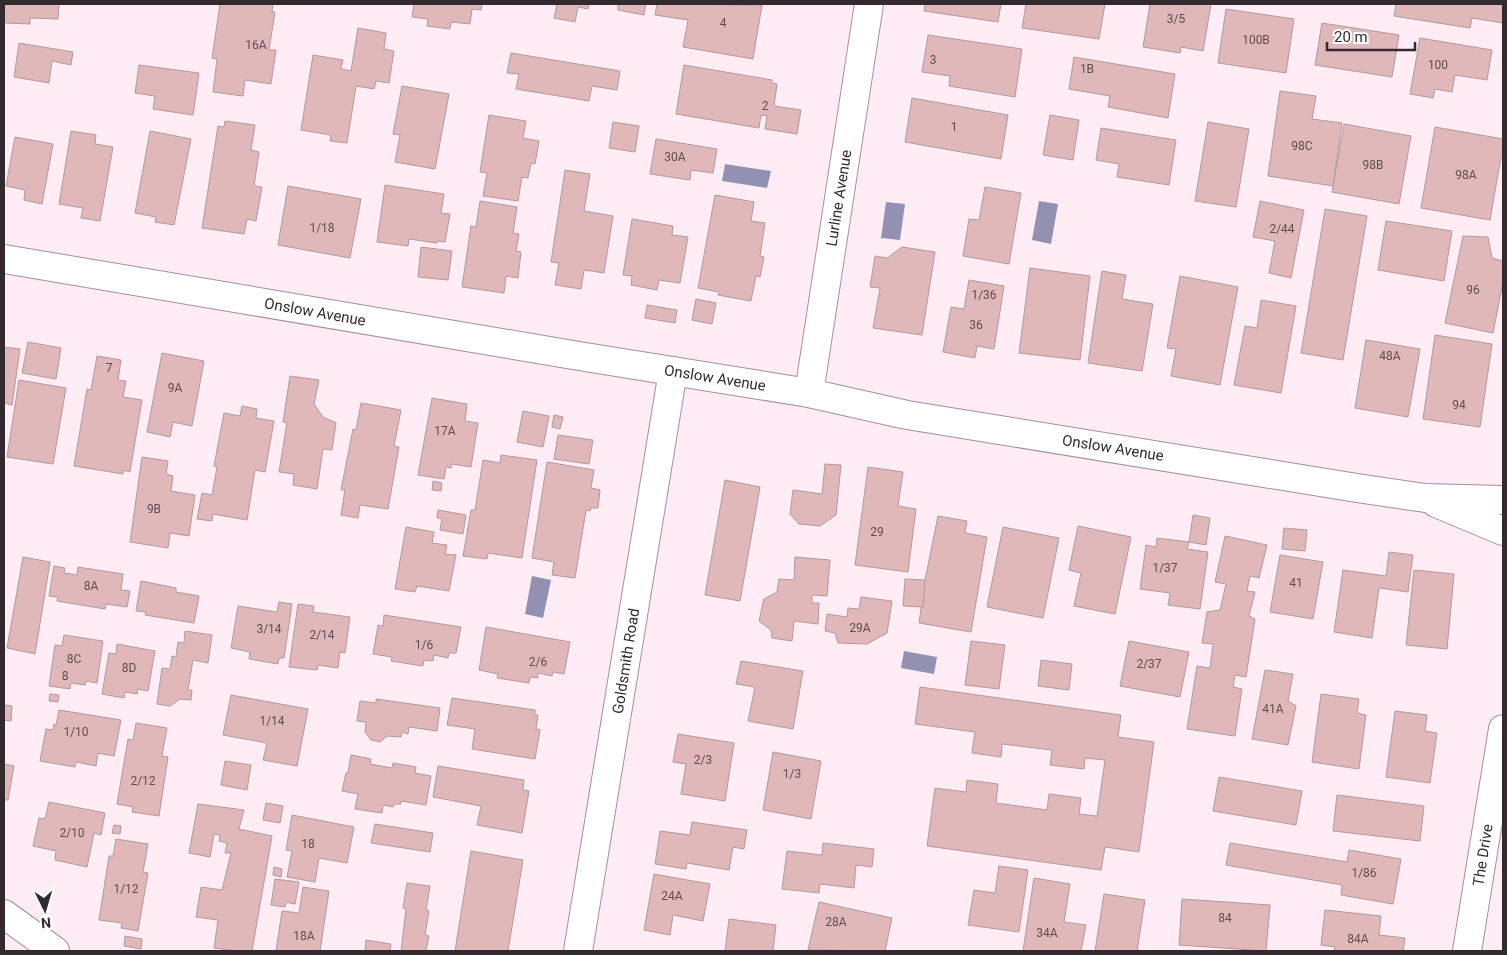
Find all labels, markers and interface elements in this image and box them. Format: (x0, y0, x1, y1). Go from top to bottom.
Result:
house number: 3/5 (1167, 12, 1185, 26)
house number: 4 (720, 16, 727, 30)
scale bar (1327, 20, 1414, 52)
text: 20 m (1334, 28, 1368, 46)
house number: 100B (1242, 33, 1270, 47)
house number: 16A (245, 38, 267, 52)
house number: 3 (930, 53, 936, 67)
house number: 100 (1428, 58, 1448, 72)
house number: 1B (1080, 62, 1094, 76)
house number: 2 (762, 99, 769, 113)
house number: 1 (951, 120, 957, 134)
house number: 98C (1291, 139, 1313, 153)
street label: Lurline Avenue (822, 148, 856, 248)
house number: 30A (664, 150, 686, 164)
house number: 98B (1363, 158, 1383, 172)
house number: 98A (1455, 168, 1477, 182)
house number: 1/18 (309, 221, 335, 235)
house number: 2/44 (1269, 222, 1295, 236)
house number: 96 (1466, 283, 1480, 297)
house number: 1/36 (971, 288, 997, 302)
street label: Onslow Avenue (263, 294, 367, 330)
house number: 36 (969, 318, 983, 332)
house number: 48A (1379, 349, 1401, 363)
house number: 7 (106, 361, 113, 375)
street label: Onslow Avenue (663, 361, 767, 395)
house number: 9A (168, 381, 182, 395)
house number: 94 (1452, 398, 1466, 412)
house number: 17A (434, 424, 456, 438)
street label: Onslow Avenue (1061, 431, 1165, 465)
house number: 9B (147, 502, 161, 516)
house number: 29 (870, 525, 884, 539)
house number: 1/37 (1152, 561, 1178, 575)
house number: 41 (1289, 576, 1303, 590)
house number: 8A (84, 579, 98, 593)
street label: Goldsmith Road (609, 607, 643, 715)
house number: 29A (849, 621, 871, 635)
house number: 3/14 (256, 622, 282, 636)
house number: 2/14 (309, 628, 335, 642)
house number: 1/6 (415, 638, 433, 652)
house number: 8C (67, 652, 81, 666)
house number: 2/6 (529, 655, 547, 669)
house number: 2/37 (1136, 657, 1162, 671)
house number: 8D (122, 661, 136, 675)
house number: 8 (62, 669, 69, 683)
house number: 41A (1262, 702, 1284, 716)
house number: 1/14 (259, 714, 285, 728)
house number: 1/10 (63, 725, 89, 739)
house number: 2/3 (694, 753, 712, 767)
house number: 1/3 (783, 767, 801, 781)
house number: 2/12 (130, 774, 156, 788)
street label: The Drive (1469, 823, 1497, 887)
house number: 2/10 (59, 826, 85, 840)
house number: 18 (301, 837, 315, 851)
house number: 1/86 (1351, 866, 1377, 880)
house number: 1/12 (113, 882, 139, 896)
north arrow (20, 885, 70, 935)
house number: 24A (661, 889, 683, 903)
house number: 84 (1218, 911, 1232, 925)
text: N (41, 915, 52, 931)
house number: 28A (825, 915, 847, 929)
house number: 34A (1036, 926, 1058, 940)
house number: 18A (293, 929, 315, 943)
house number: 84A (1347, 932, 1369, 946)

